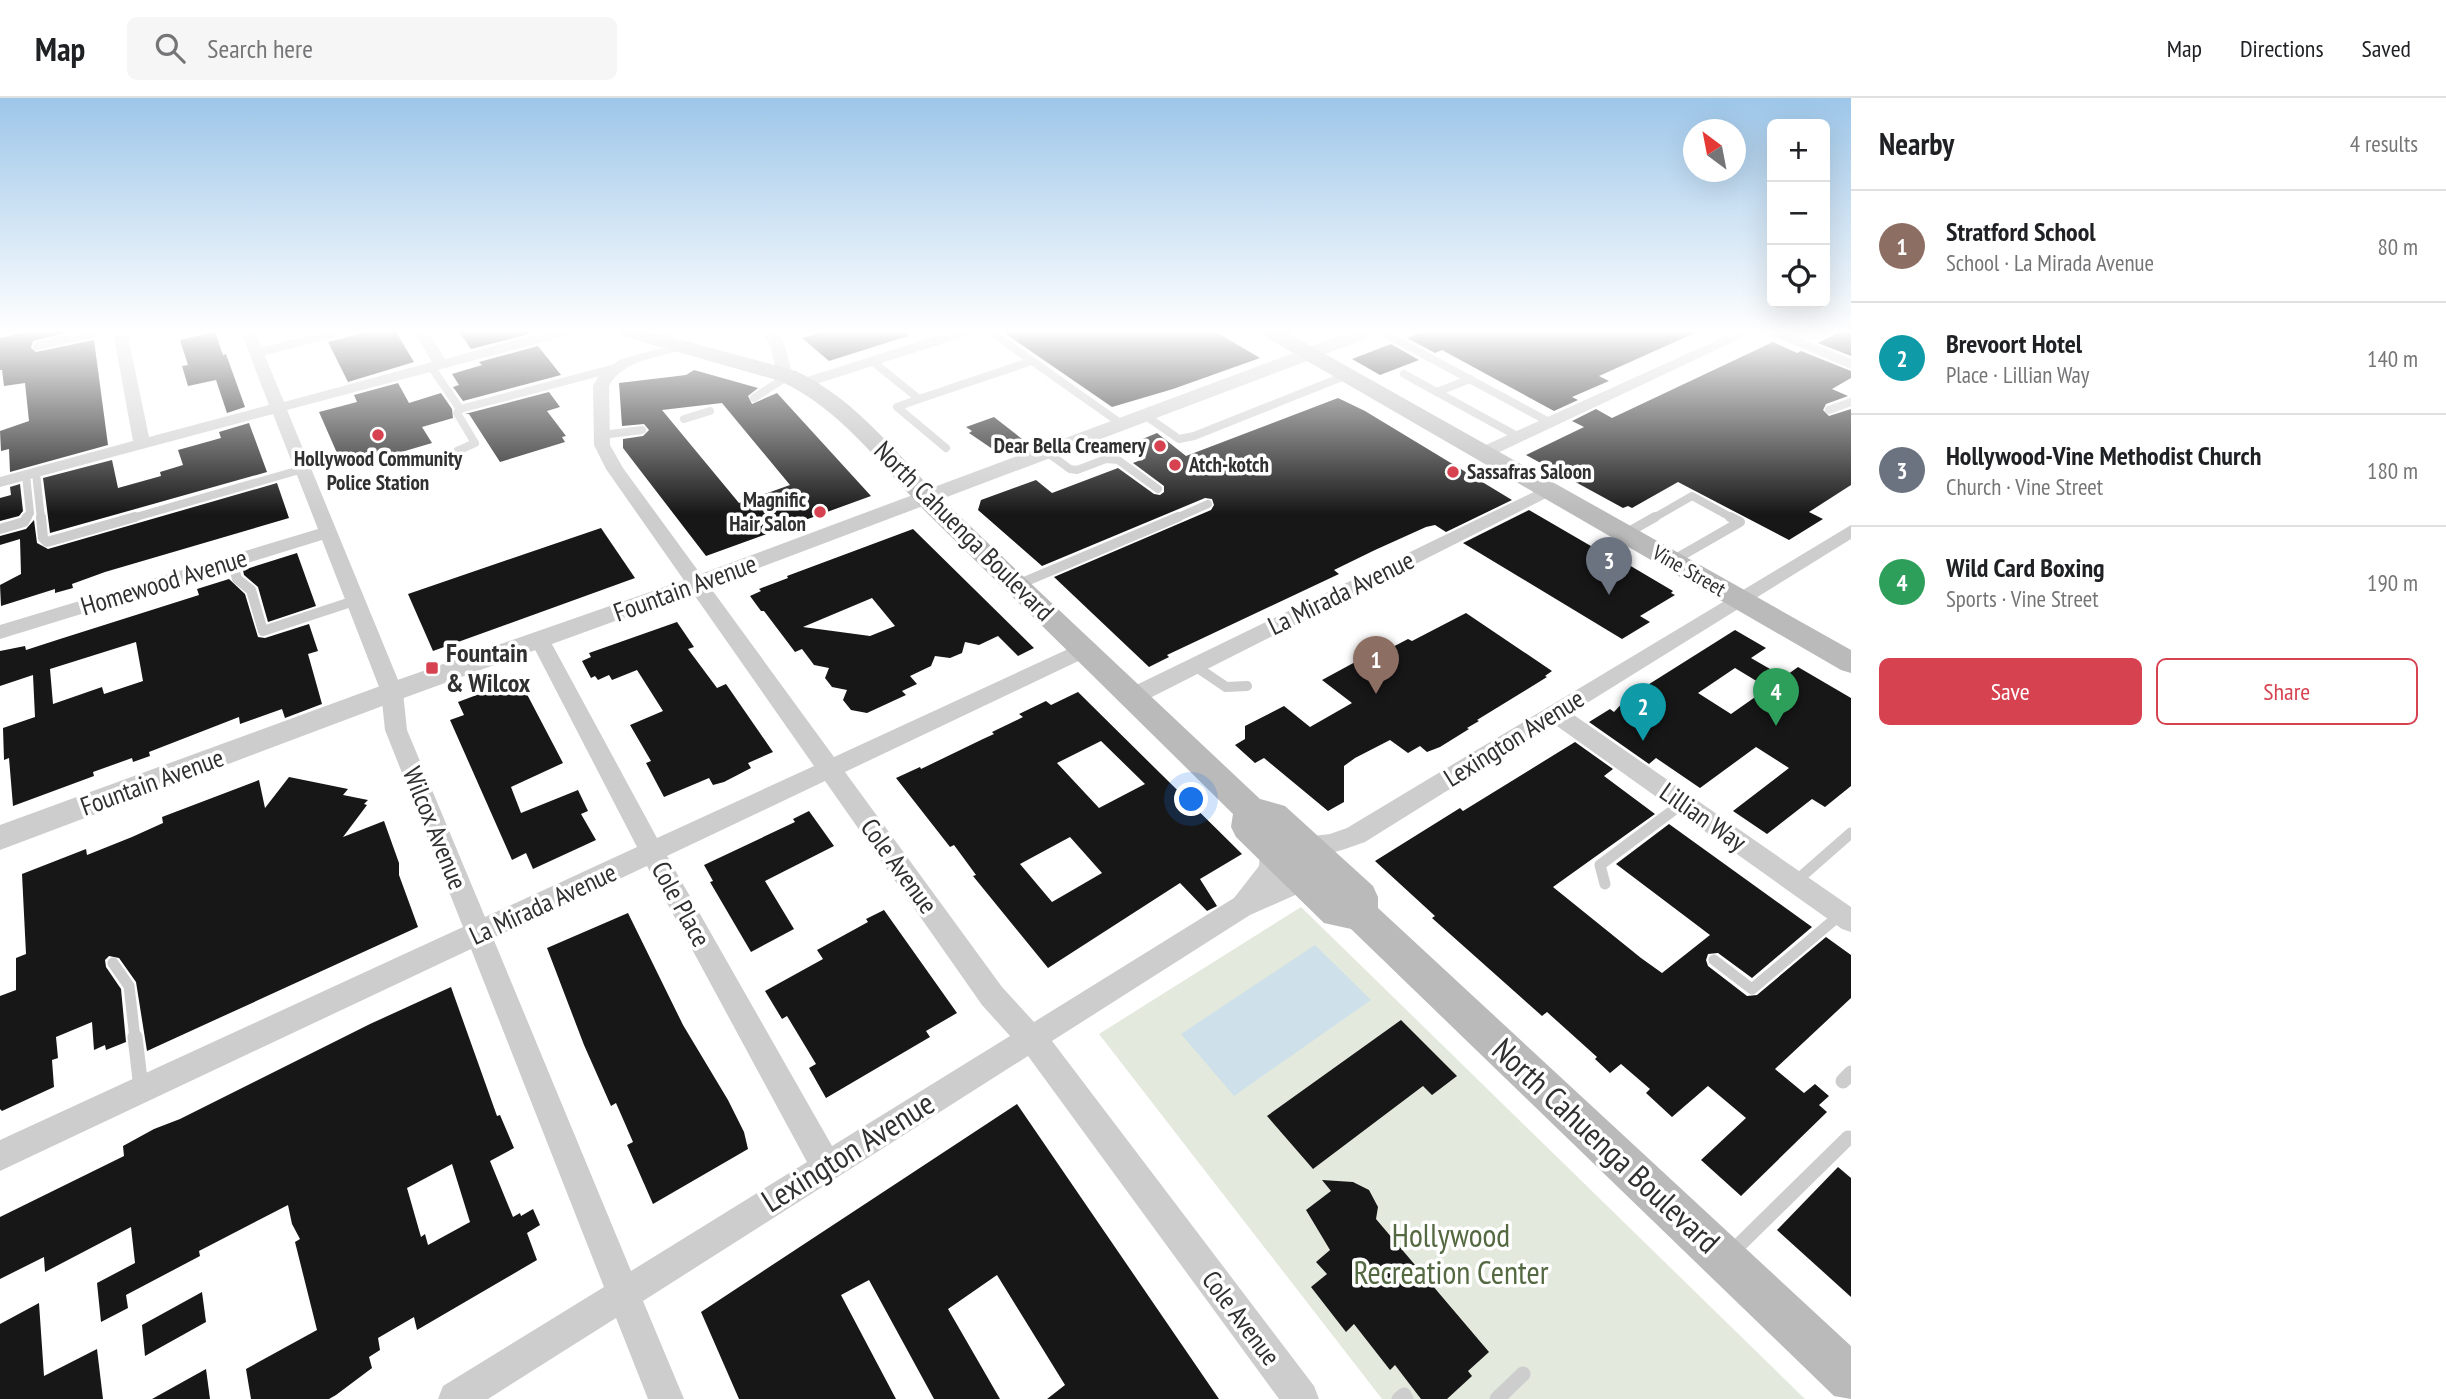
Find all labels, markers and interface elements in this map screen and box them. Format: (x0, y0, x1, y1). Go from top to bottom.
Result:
search box (127, 17, 617, 80)
text: Map (35, 27, 85, 70)
icon: search (151, 29, 189, 67)
text: Search here (207, 32, 313, 65)
text: Map (2167, 33, 2202, 64)
text: Directions (2240, 33, 2324, 64)
text: Saved (2362, 33, 2411, 64)
north arrow (1683, 119, 1746, 182)
map controls (1767, 119, 1830, 308)
button: + (1767, 119, 1830, 182)
text: Nearby (1879, 124, 1954, 163)
text: 4 results (2350, 129, 2418, 158)
button: − (1767, 182, 1830, 245)
text: Stratford School (1946, 215, 2096, 248)
text: 1 (1897, 232, 1908, 261)
text: 80 m (2377, 232, 2418, 261)
button: locate (1767, 245, 1830, 308)
text: School · La Mirada Avenue (1946, 248, 2154, 277)
text: Brevoort Hotel (1946, 327, 2082, 360)
text: 2 (1897, 344, 1908, 373)
text: 140 m (2367, 344, 2418, 373)
text: Place · Lillian Way (1946, 360, 2089, 389)
marker: Hollywood Community Police Station (370, 427, 386, 443)
place label: Dear Bella Creamery (994, 432, 1147, 459)
street label: North Cahuenga Boulevard (867, 434, 1061, 628)
marker: Dear Bella Creamery (1152, 438, 1168, 454)
text: Hollywood-Vine Methodist Church (1946, 439, 2261, 472)
place label: Hollywood Community Police Station (294, 445, 463, 496)
place label: Atch-kotch (1188, 451, 1269, 478)
text: 3 (1897, 456, 1908, 485)
text: 180 m (2367, 456, 2418, 485)
marker: Atch-kotch (1167, 457, 1183, 473)
place label: Sassafras Saloon (1467, 458, 1591, 485)
marker: Sassafras Saloon (1445, 464, 1461, 480)
text: Church · Vine Street (1946, 472, 2103, 501)
place label: Magnific Hair Salon (729, 486, 807, 537)
marker: Magnific Hair Salon (812, 504, 828, 520)
pin: 3 (1586, 537, 1632, 595)
street label: Vine Street (1647, 538, 1731, 602)
street label: Homewood Avenue (77, 541, 251, 622)
street label: La Mirada Avenue (1262, 543, 1419, 642)
street label: Fountain Avenue (609, 546, 761, 629)
text: Wild Card Boxing (1946, 551, 2105, 584)
text: 4 (1897, 568, 1908, 597)
text: 190 m (2367, 568, 2418, 597)
text: Sports · Vine Street (1946, 584, 2099, 613)
place label: Fountain & Wilcox (446, 636, 531, 699)
pin: 1 (1353, 636, 1399, 694)
button: Save (1879, 658, 2142, 725)
button: Share (2156, 658, 2418, 725)
marker: Fountain & Wilcox (424, 660, 440, 676)
pin: 4 (1753, 668, 1799, 726)
street label: Lexington Avenue (1438, 681, 1590, 794)
pin: 2 (1620, 683, 1666, 741)
street label: Fountain Avenue (76, 740, 228, 823)
street label: Wilcox Avenue (396, 762, 475, 894)
street label: Lillian Way (1654, 775, 1753, 858)
your location (1174, 782, 1208, 816)
street label: Cole Avenue (854, 812, 945, 920)
street label: La Mirada Avenue (464, 855, 621, 952)
street label: Cole Place (645, 855, 718, 952)
street label: North Cahuenga Boulevard (1484, 1029, 1729, 1262)
street label: Lexington Avenue (753, 1081, 942, 1221)
park label: Hollywood Recreation Center (1353, 1214, 1549, 1293)
street label: Cole Avenue (1195, 1264, 1288, 1371)

